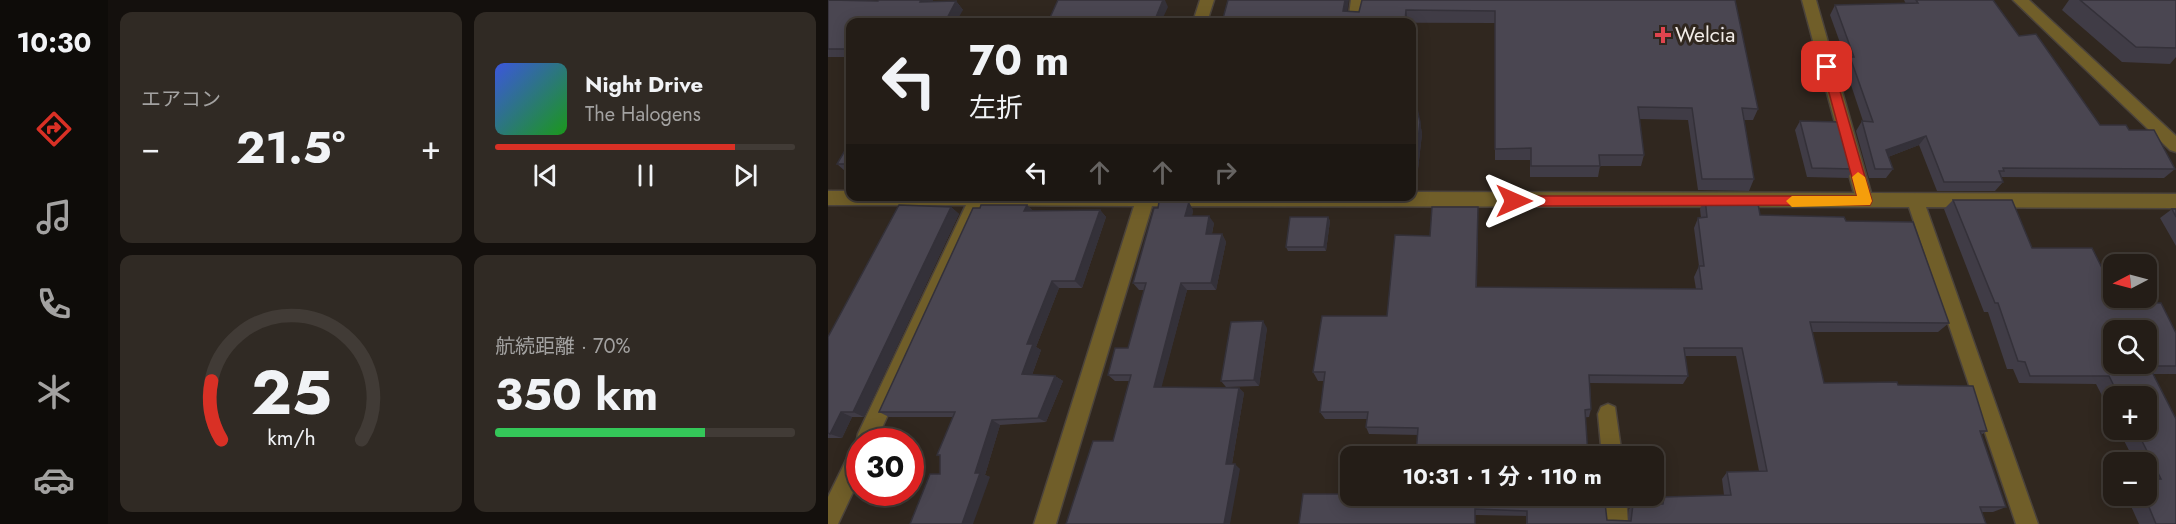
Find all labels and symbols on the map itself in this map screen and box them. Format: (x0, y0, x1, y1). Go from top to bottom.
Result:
place label: Welcia (1675, 20, 1735, 50)
marker: Welcia (1656, 28, 1670, 42)
pin (1801, 41, 1852, 92)
position arrow (1482, 169, 1546, 233)
north arrow (2103, 254, 2157, 308)
speed limit sign: 30 (846, 428, 924, 506)

